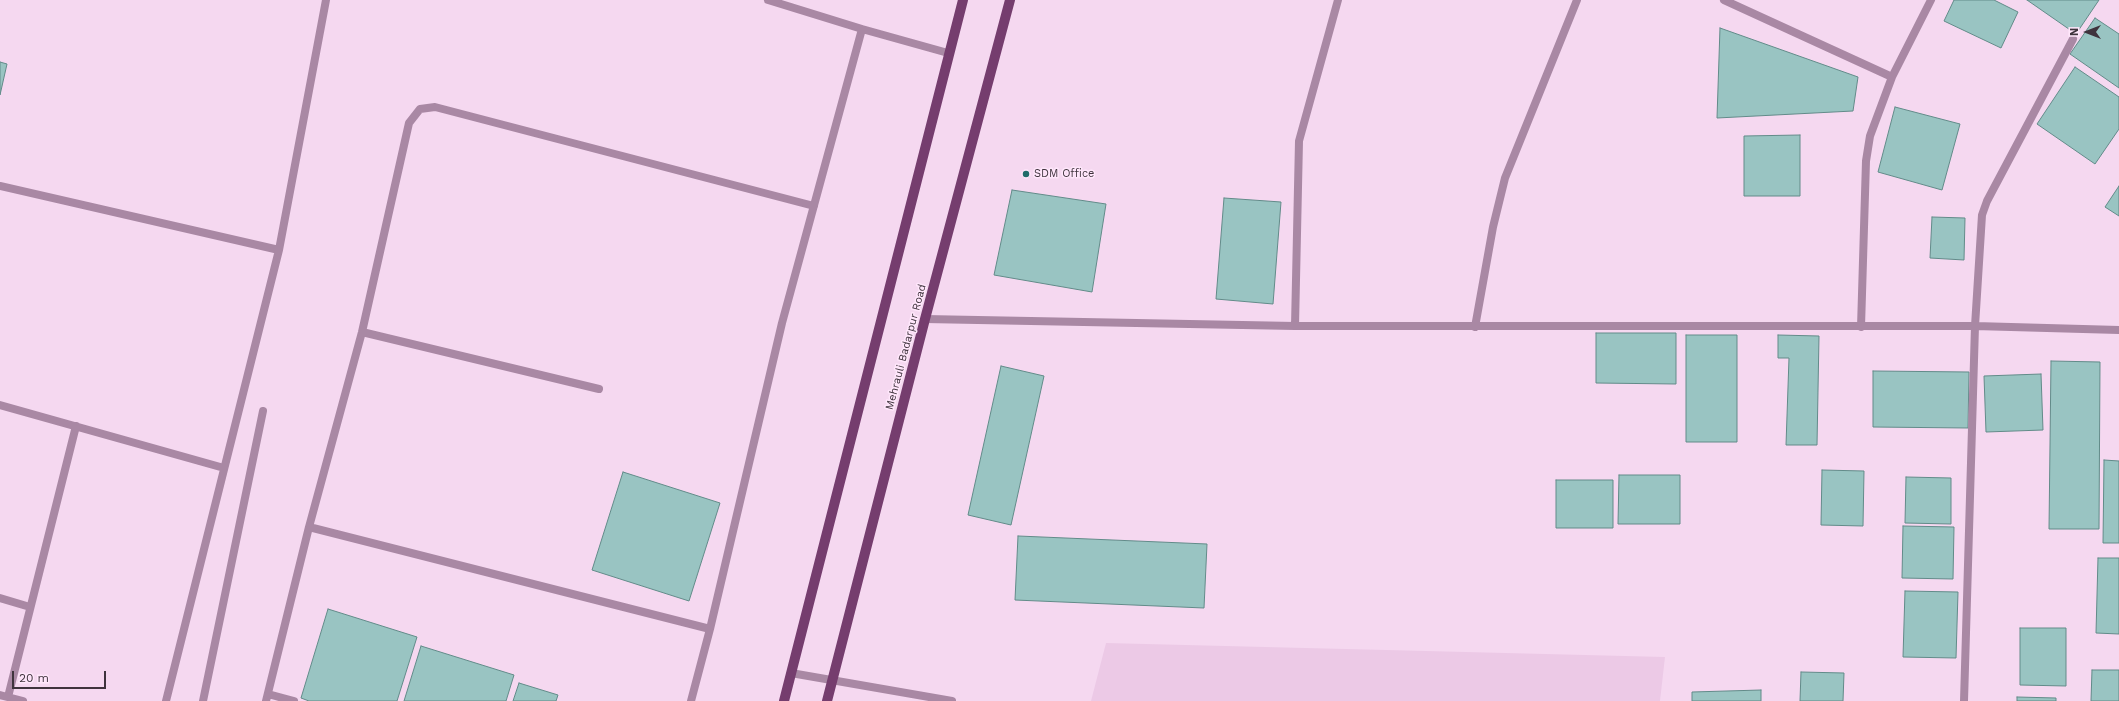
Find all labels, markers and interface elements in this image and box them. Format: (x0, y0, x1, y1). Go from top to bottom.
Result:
north arrow (2067, 12, 2107, 52)
text: N (2068, 28, 2081, 36)
place label: SDM Office (1034, 167, 1094, 181)
marker: SDM Office (1021, 169, 1031, 179)
street label: Mehrauli Badarpur Road (883, 283, 929, 411)
scale bar (14, 663, 108, 689)
text: 20 m (19, 671, 49, 685)

